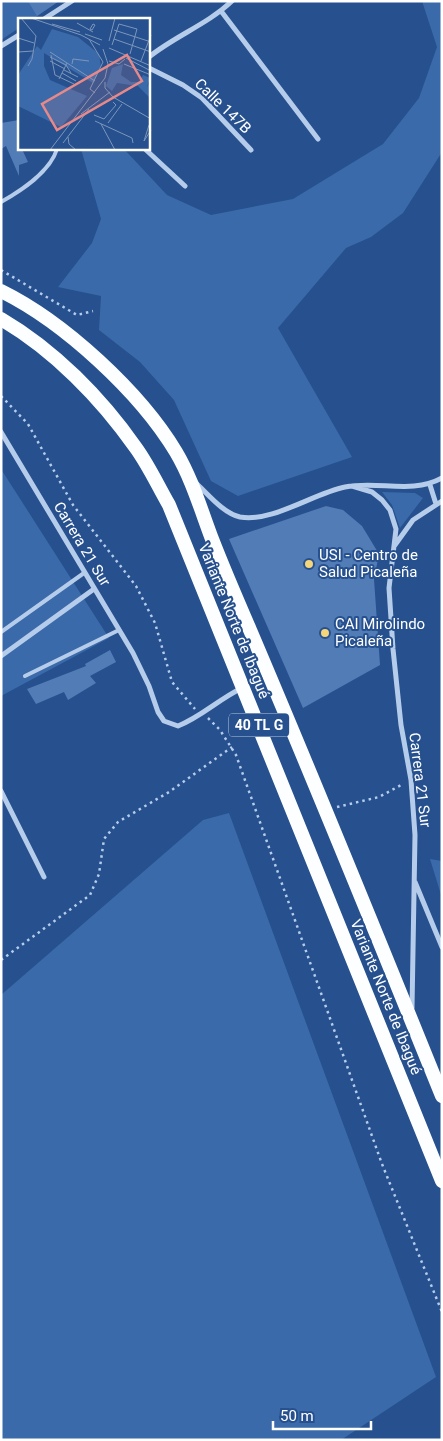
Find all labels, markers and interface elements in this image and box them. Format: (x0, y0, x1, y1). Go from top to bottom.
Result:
inset map (18, 18, 150, 150)
street label: Calle 147B (191, 75, 255, 137)
street label: Carrera 21 Sur (50, 498, 114, 590)
street label: Variante Norte de Ibagué (195, 541, 273, 701)
place label: USI - Centro de Salud Picaleña (319, 546, 418, 581)
marker: USI - Centro de Salud Picaleña (303, 558, 315, 570)
place label: CAI Mirolindo Picaleña (335, 615, 425, 650)
marker: CAI Mirolindo Picaleña (319, 627, 331, 639)
road number: 40 TL G (229, 714, 289, 736)
street label: Carrera 21 Sur (405, 732, 435, 828)
street label: Variante Norte de Ibagué (347, 917, 425, 1077)
scale bar (273, 1398, 370, 1430)
text: 50 m (280, 1407, 314, 1425)

